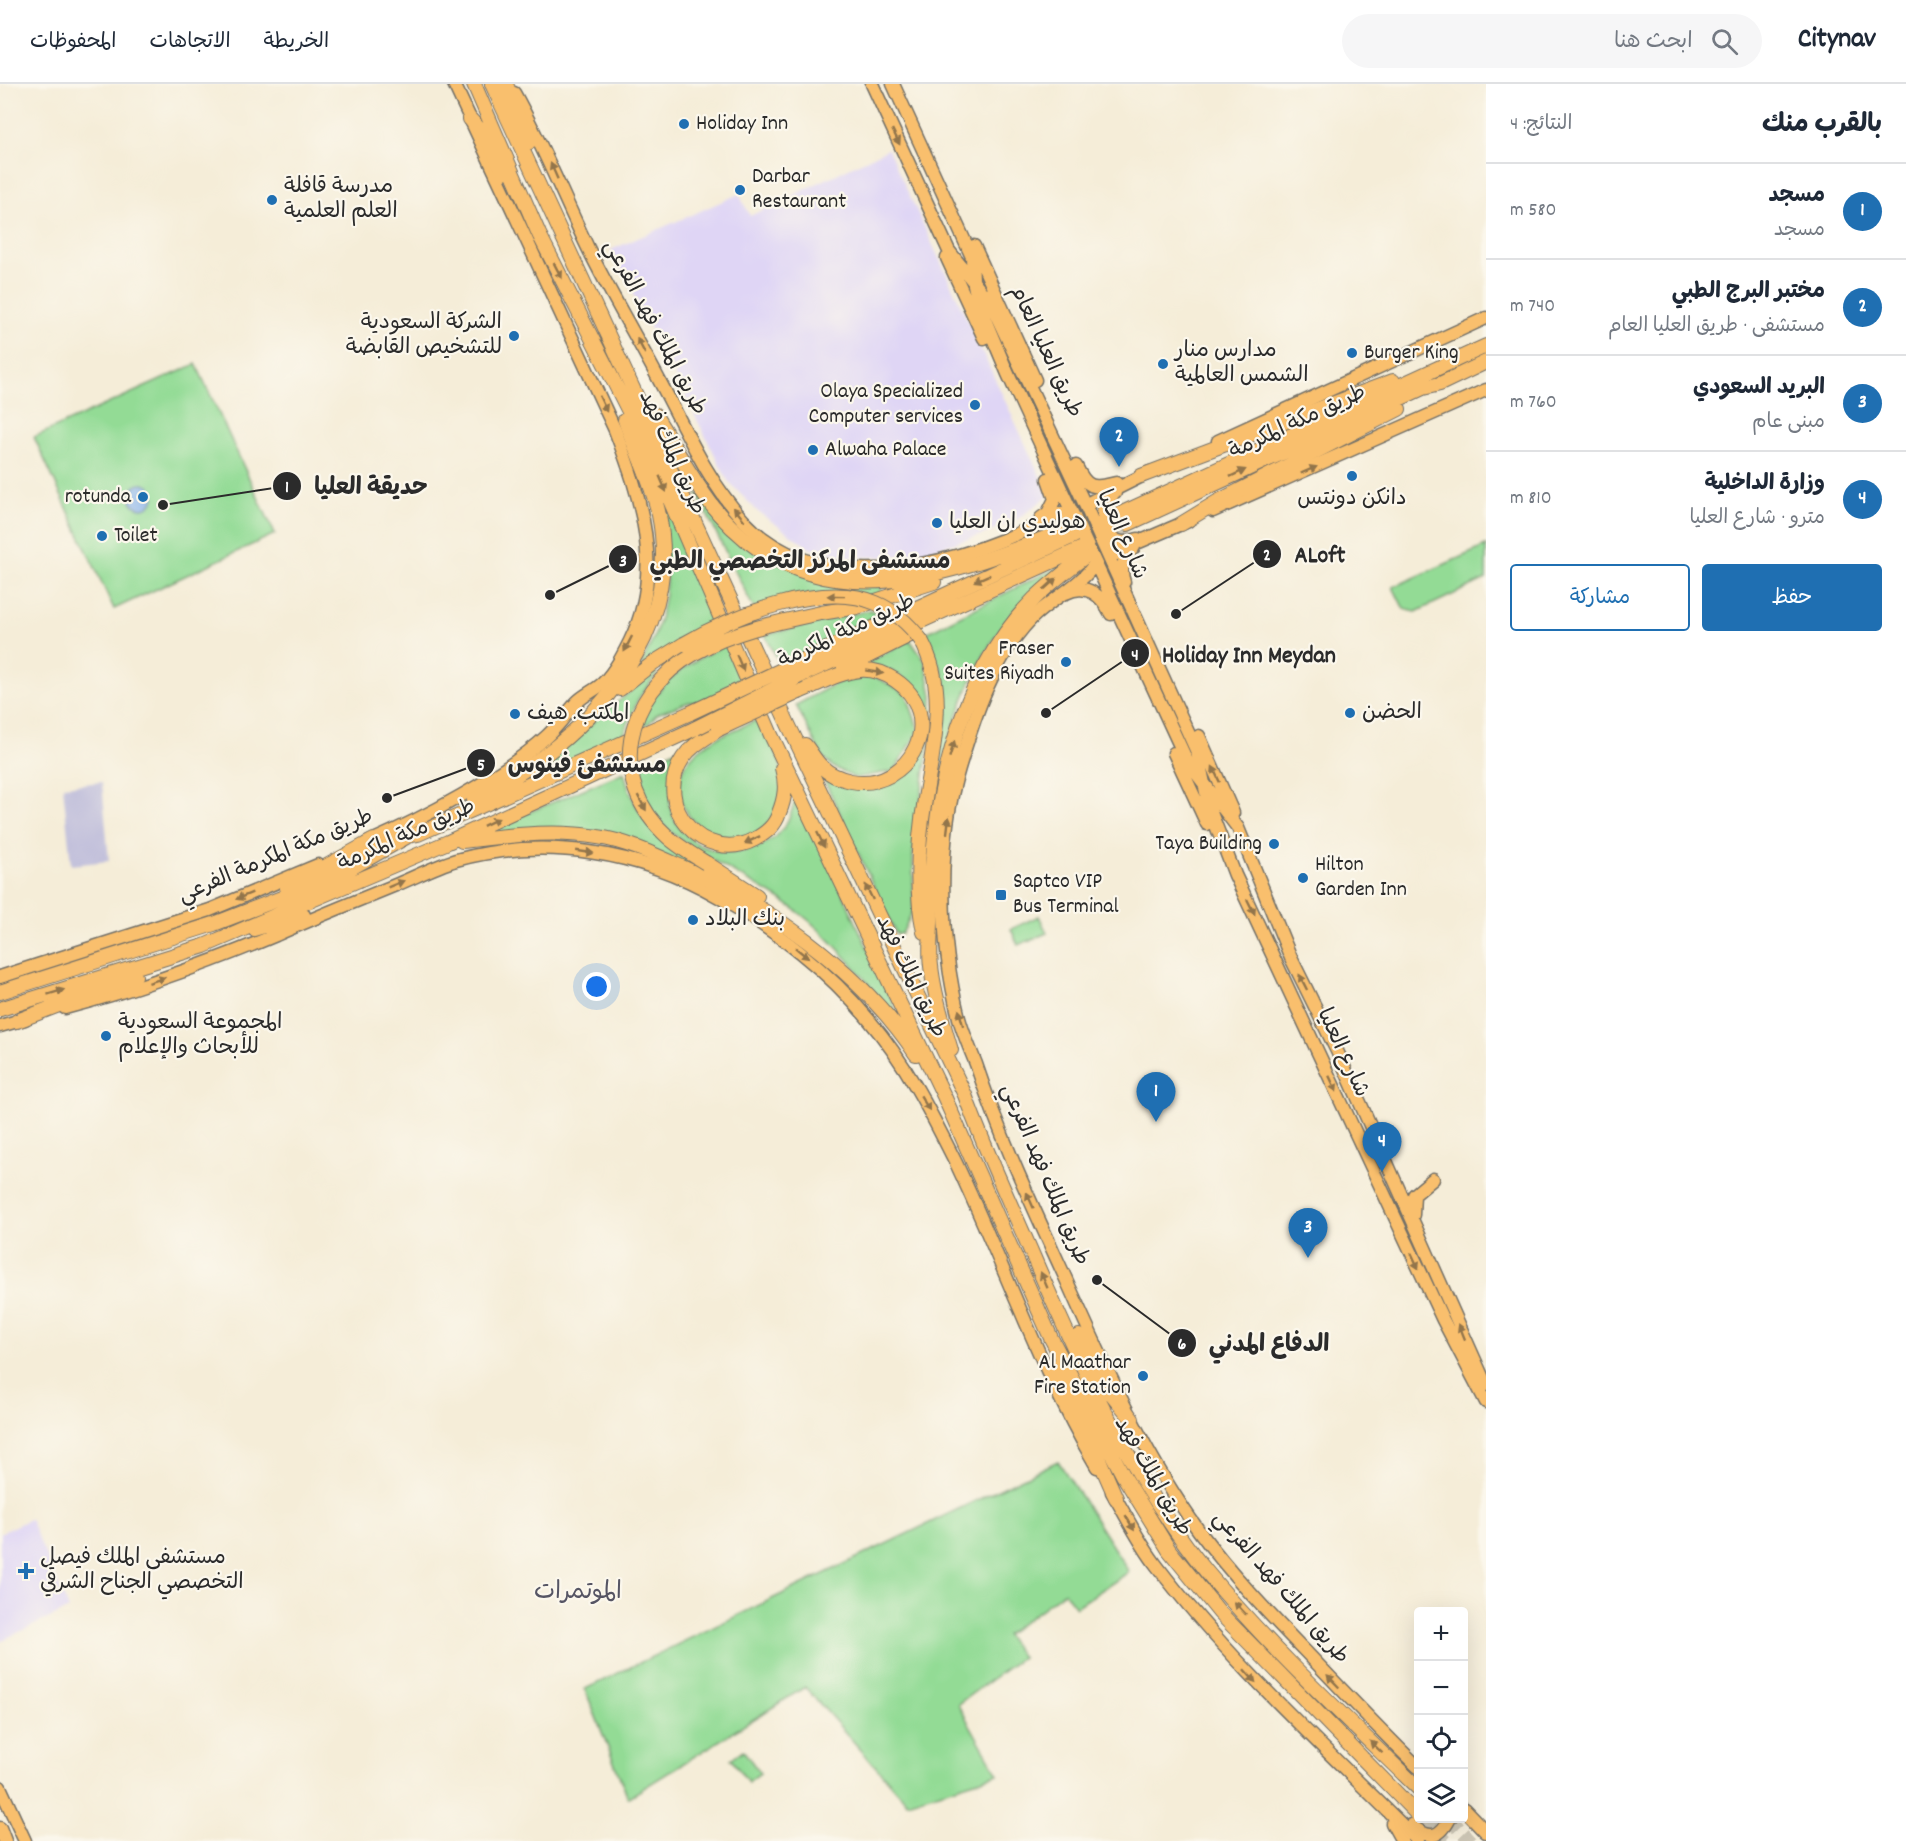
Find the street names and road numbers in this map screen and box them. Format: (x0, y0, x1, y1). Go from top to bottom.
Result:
street label: طريق الملك فهد الفرعي (594, 235, 713, 422)
street label: طريق العليا العام (1001, 281, 1089, 423)
street label: طريق مكة المكرمة (1224, 378, 1372, 468)
street label: طريق الملك فهد (630, 386, 712, 520)
street label: شارع العليا (1087, 485, 1155, 585)
street label: طريق مكة المكرمة (773, 587, 921, 677)
street label: طريق مكة المكرمة (333, 792, 481, 880)
street label: طريق مكة المكرمة الفرعي (174, 802, 379, 913)
street label: طريق الملك فهد (867, 910, 953, 1044)
street label: شارع العليا (1308, 1003, 1376, 1103)
street label: طريق الملك فهد الفرعي (991, 1079, 1096, 1271)
street label: طريق الملك فهد (1105, 1411, 1199, 1543)
street label: طريق الملك فهد الفرعي (1204, 1504, 1356, 1672)

